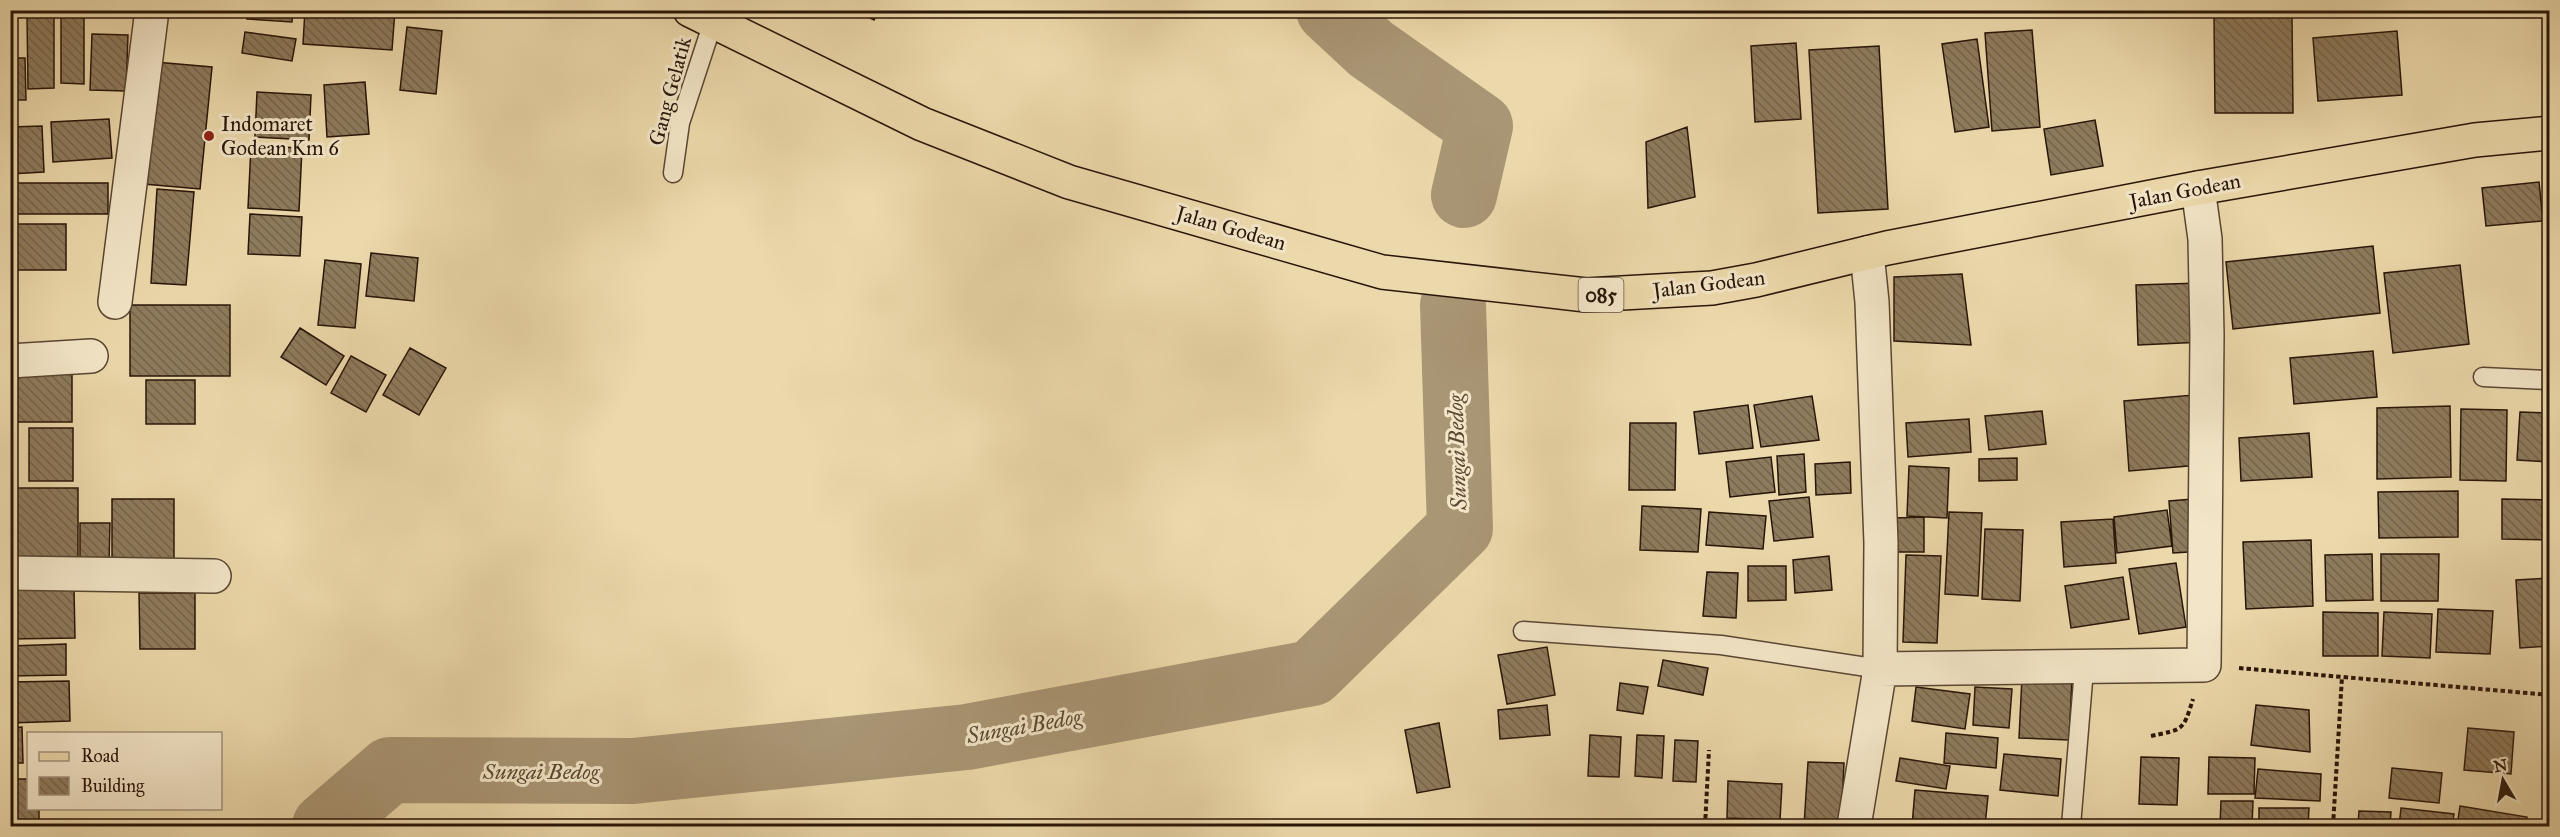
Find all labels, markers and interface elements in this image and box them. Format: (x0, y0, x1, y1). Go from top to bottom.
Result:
street label: Gang Gelatik (643, 34, 697, 148)
place label: Indomaret Godean Km 6 (221, 111, 340, 161)
marker: Indomaret Godean Km 6 (202, 129, 216, 143)
street label: Jalan Godean (2125, 167, 2243, 215)
street label: Jalan Godean (1171, 199, 1289, 256)
street label: Jalan Godean (1649, 264, 1767, 304)
road number: 085 (1578, 278, 1624, 312)
water label: Sungai Bedog (1441, 392, 1473, 511)
water label: Sungai Bedog (964, 702, 1085, 750)
legend (27, 732, 222, 810)
text: Road (81, 745, 119, 767)
north arrow (2473, 750, 2533, 810)
text: N (2492, 755, 2509, 776)
water label: Sungai Bedog (482, 758, 601, 785)
text: Building (81, 775, 145, 798)

